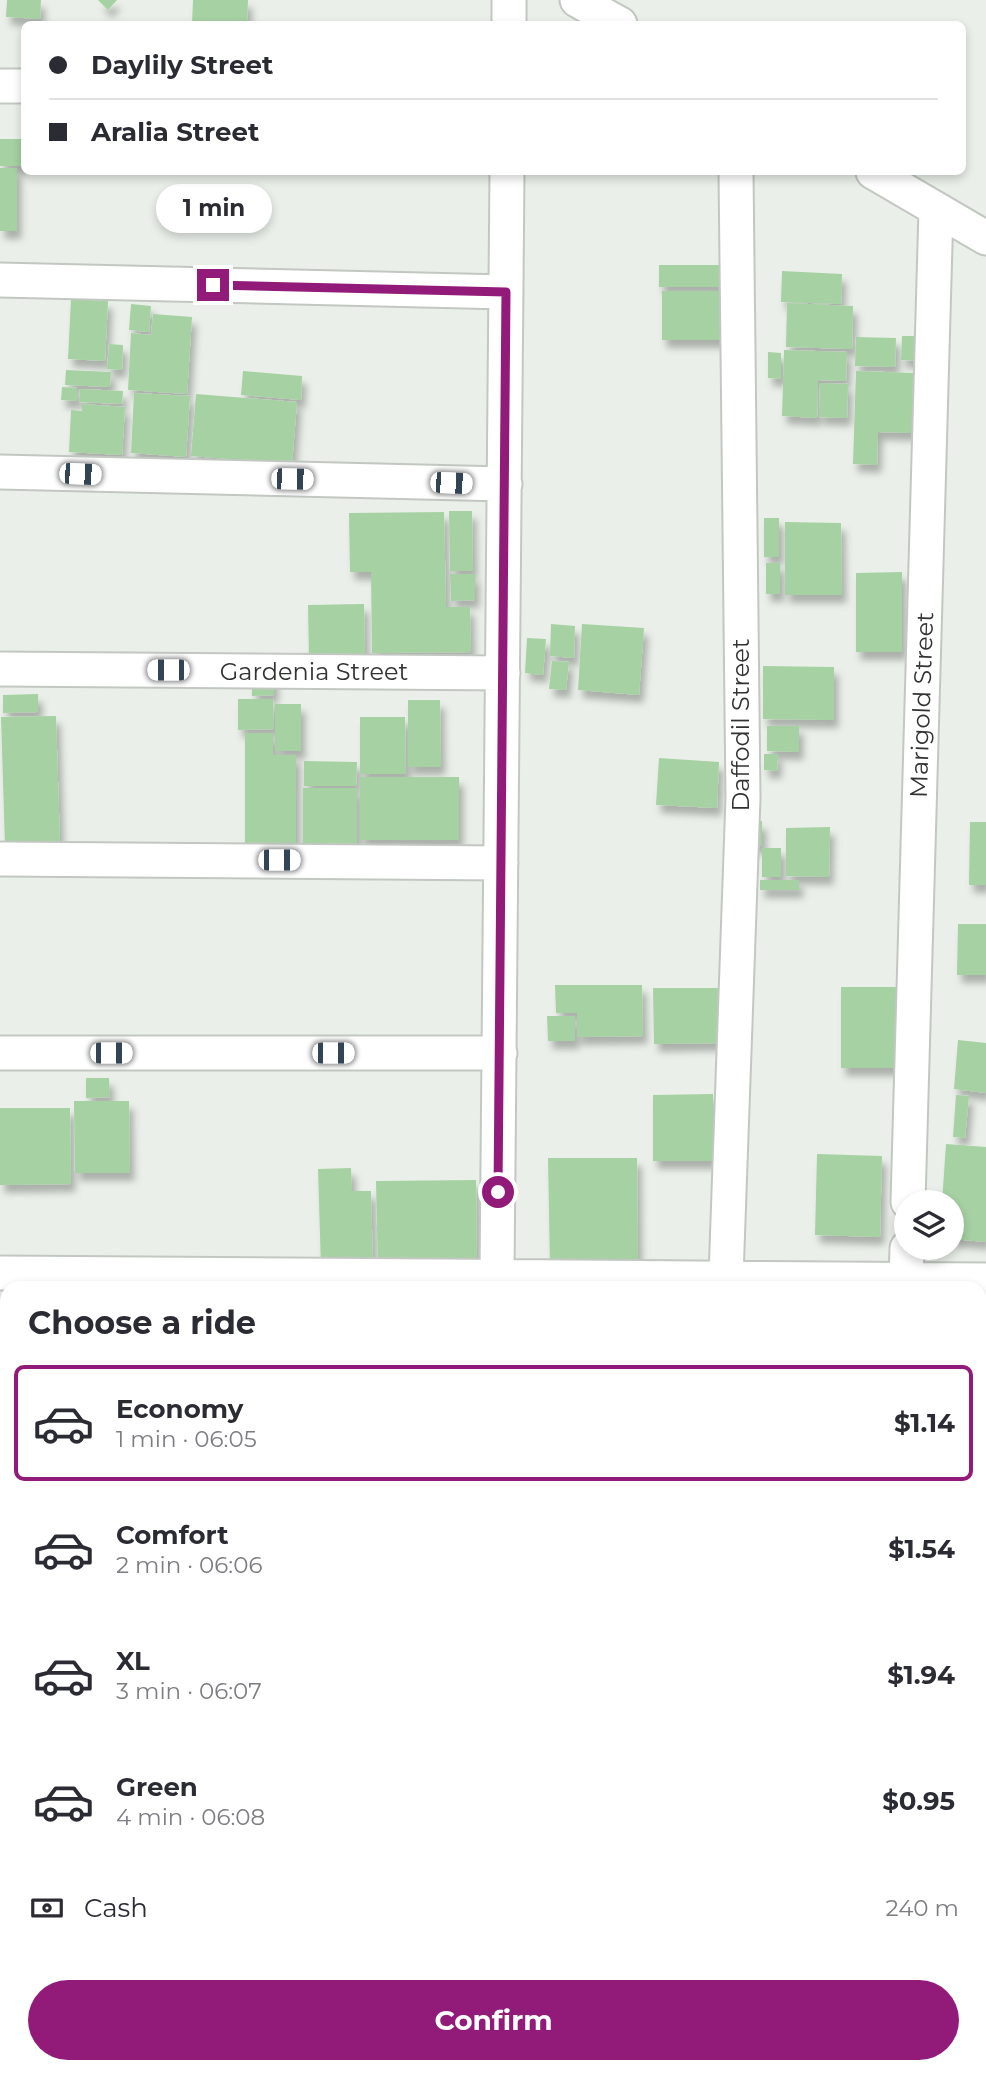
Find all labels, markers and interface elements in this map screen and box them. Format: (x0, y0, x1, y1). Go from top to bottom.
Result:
text: Daylily Street (91, 49, 273, 81)
text: Aralia Street (91, 116, 259, 148)
callout: 1 min (155, 184, 271, 232)
text: 1 min (183, 194, 245, 222)
route end (197, 269, 229, 301)
car (59, 463, 102, 485)
car (271, 468, 314, 490)
car (430, 472, 473, 494)
street label: Marigold Street (904, 611, 939, 798)
street label: Daffodil Street (726, 638, 755, 812)
street label: Gardenia Street (220, 657, 408, 686)
car (148, 660, 190, 681)
car (259, 850, 301, 871)
car (91, 1043, 133, 1064)
car (313, 1043, 355, 1064)
route start (482, 1176, 514, 1208)
map controls (894, 1190, 964, 1260)
button: layers (894, 1190, 964, 1260)
text: Choose a ride (28, 1303, 256, 1342)
icon: car (32, 1392, 95, 1455)
text: Economy (116, 1393, 243, 1425)
text: $1.14 (894, 1407, 955, 1439)
text: 1 min · 06:05 (116, 1425, 257, 1453)
icon: car (32, 1518, 95, 1581)
text: Comfort (116, 1519, 228, 1551)
text: $1.54 (888, 1533, 955, 1565)
text: 2 min · 06:06 (116, 1551, 262, 1579)
icon: car (32, 1644, 95, 1707)
text: XL (116, 1645, 150, 1677)
text: $1.94 (887, 1659, 955, 1691)
text: 3 min · 06:07 (116, 1677, 262, 1705)
icon: car (32, 1770, 95, 1833)
text: Green (116, 1771, 198, 1803)
text: $0.95 (882, 1785, 955, 1817)
text: 4 min · 06:08 (116, 1803, 265, 1831)
icon: cash (28, 1889, 66, 1927)
text: Cash (84, 1892, 148, 1924)
text: 240 m (886, 1894, 959, 1922)
button: Confirm (28, 1980, 959, 2060)

